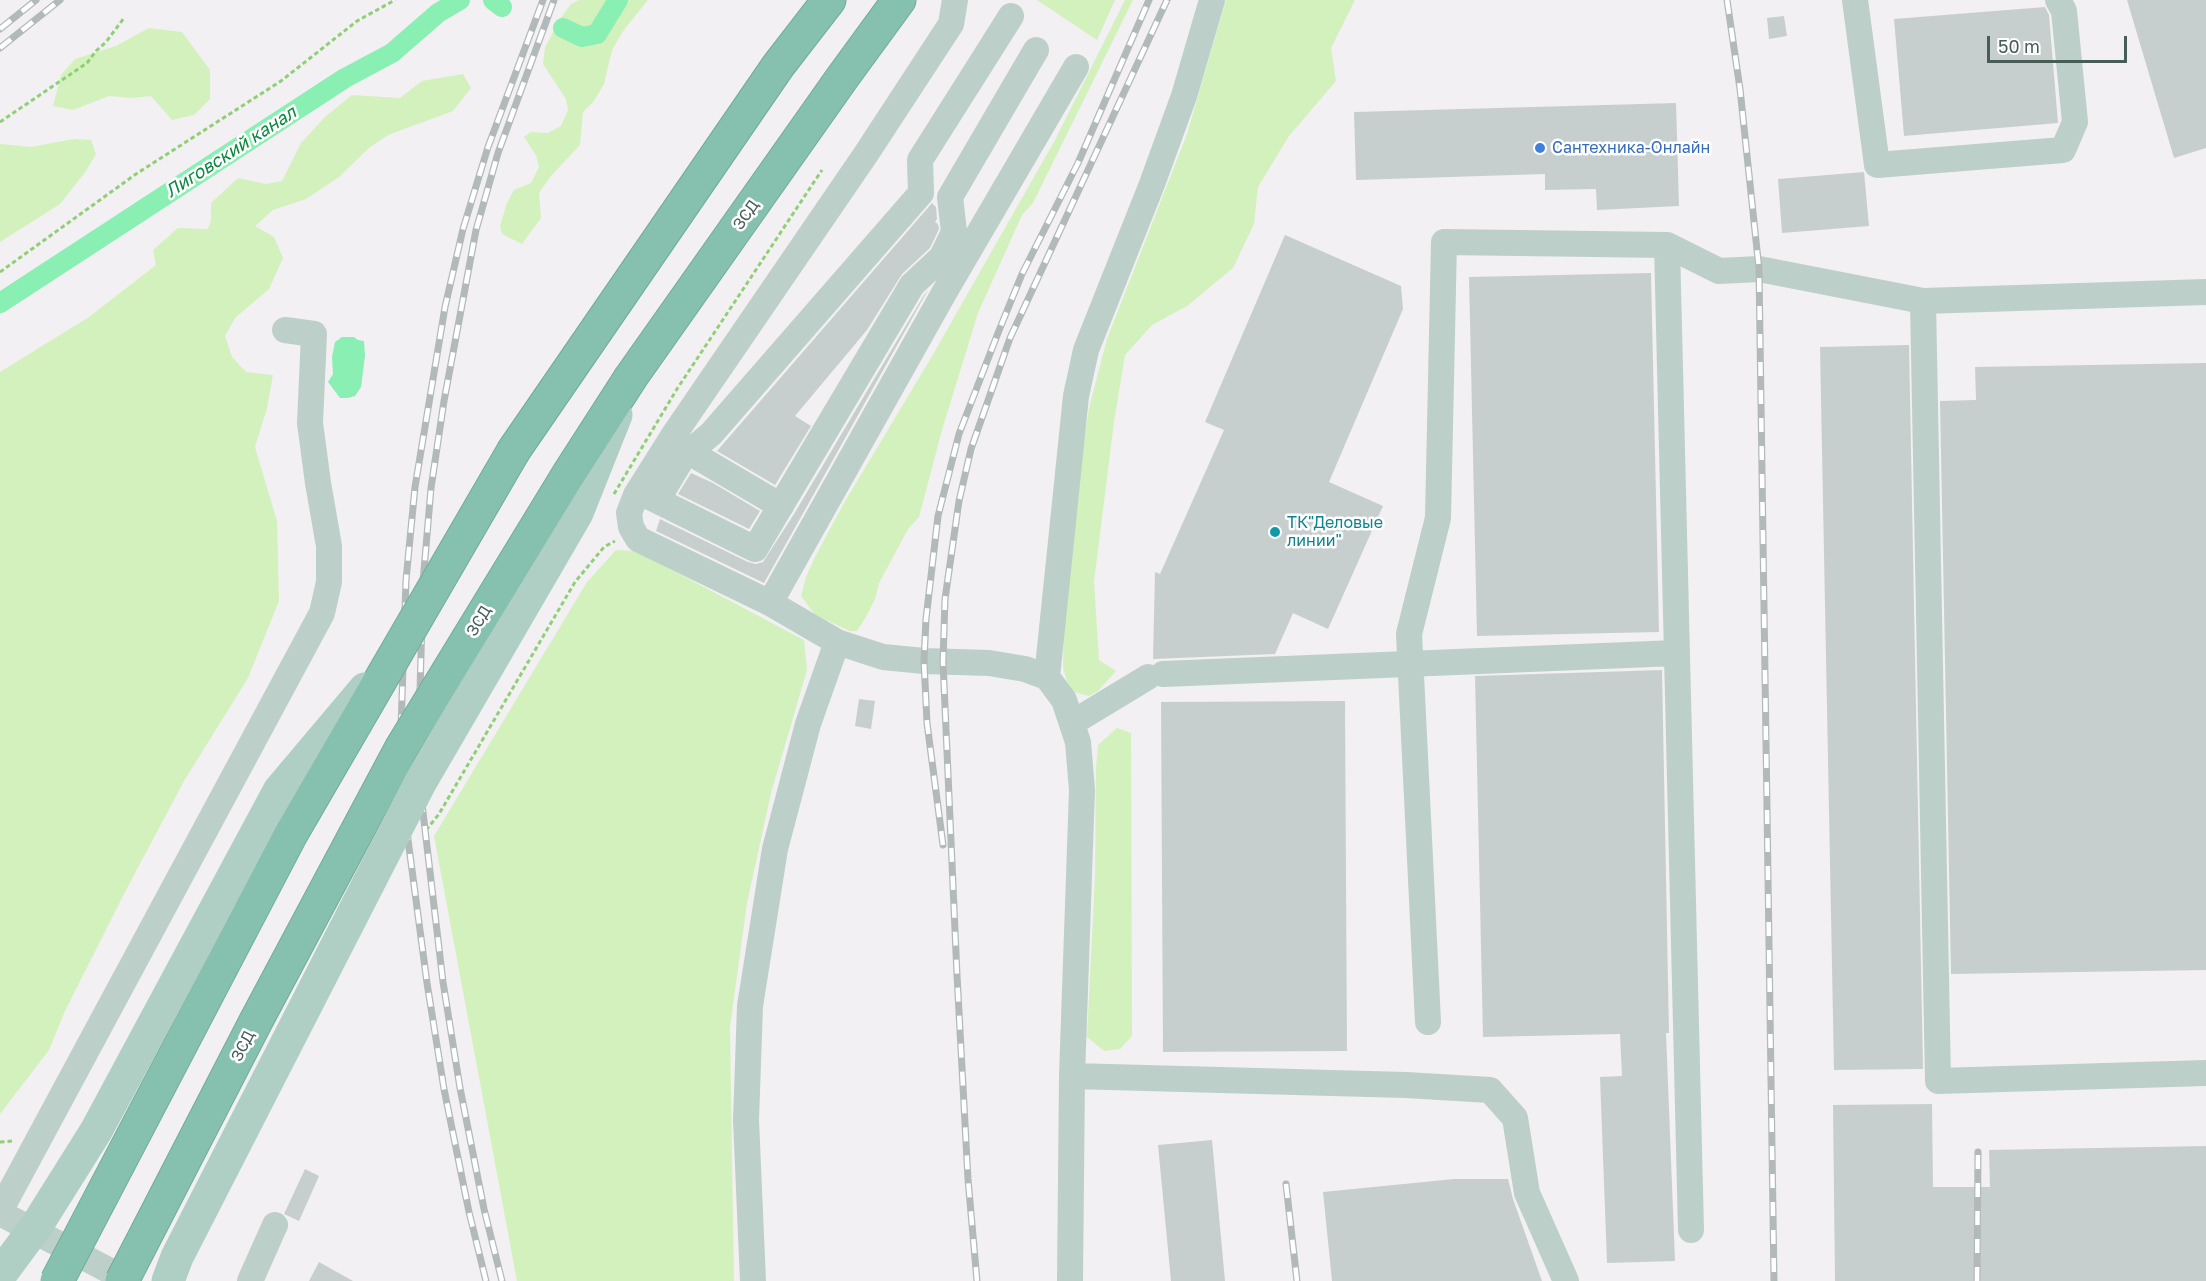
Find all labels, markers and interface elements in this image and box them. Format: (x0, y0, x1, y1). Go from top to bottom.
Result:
scale bar (1990, 24, 2130, 62)
text: 50 m (1998, 35, 2040, 57)
water label: Лиговский канал (162, 102, 300, 202)
place label: Сантехника-Онлайн (1552, 138, 1710, 158)
marker: Сантехника-Онлайн (1533, 141, 1547, 155)
street label: ЗСД (729, 196, 763, 234)
place label: ТК"Деловые линии" (1287, 513, 1383, 551)
marker: ТК"Деловые линии" (1268, 525, 1282, 539)
street label: ЗСД (462, 602, 496, 640)
street label: ЗСД (227, 1027, 259, 1065)

